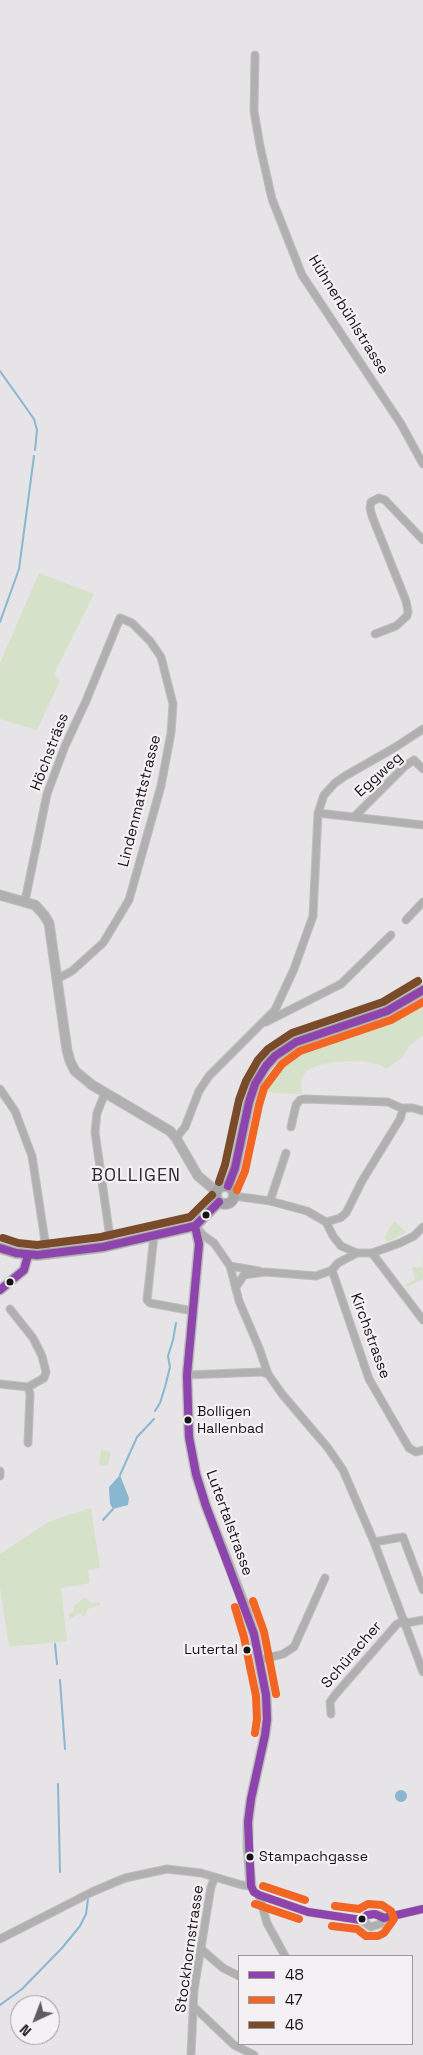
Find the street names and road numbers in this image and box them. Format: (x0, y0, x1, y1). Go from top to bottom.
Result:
street label: Hühnerbühlstrasse (304, 252, 392, 378)
street label: Höchsträss (27, 711, 73, 793)
street label: Lindenmattstrasse (115, 733, 165, 869)
street label: Eggweg (351, 749, 407, 801)
street label: Kirchstrasse (346, 1291, 394, 1381)
street label: Lutertalstrasse (202, 1468, 256, 1578)
street label: Schüracher (318, 1618, 386, 1692)
street label: Stockhornstrasse (172, 1884, 208, 2014)

